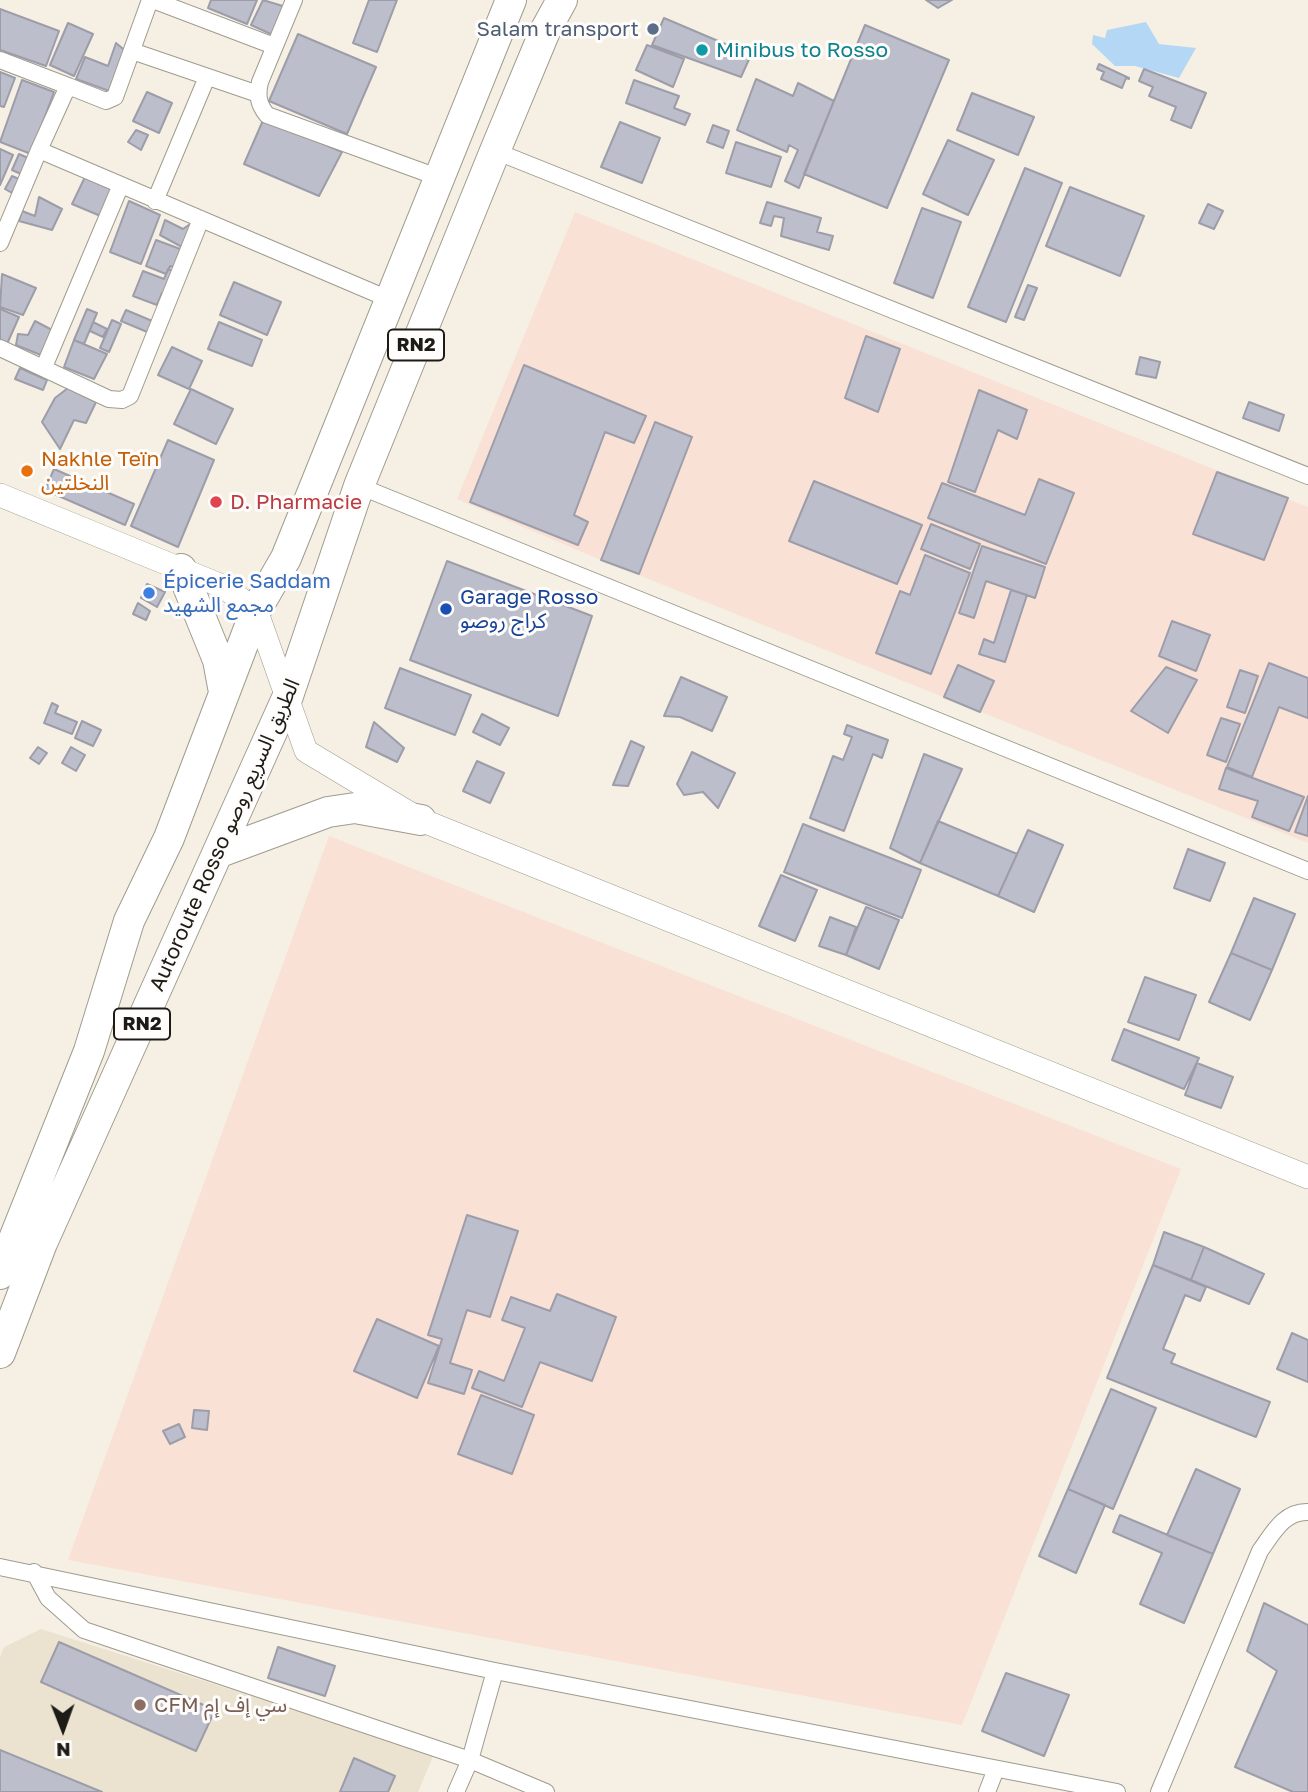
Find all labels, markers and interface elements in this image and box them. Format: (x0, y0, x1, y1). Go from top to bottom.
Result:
place label: Salam transport (476, 16, 639, 42)
marker: Salam transport (645, 21, 661, 37)
place label: Minibus to Rosso (716, 37, 888, 63)
marker: Minibus to Rosso (694, 42, 710, 58)
road number: RN2 (388, 330, 444, 360)
place label: Nakhle Teïn النخلتين (41, 446, 159, 496)
marker: Nakhle Teïn النخلتين (19, 463, 35, 479)
place label: D. Pharmacie (230, 489, 362, 515)
marker: D. Pharmacie (208, 494, 224, 510)
place label: Épicerie Saddam مجمع الشهيد (163, 568, 331, 618)
place label: Garage Rosso كراج روصو (460, 584, 598, 634)
marker: Épicerie Saddam مجمع الشهيد (141, 585, 157, 601)
marker: Garage Rosso كراج روصو (438, 601, 454, 617)
street label: Autoroute Rosso الطريق السريع روصو (144, 675, 306, 995)
road number: RN2 (114, 1008, 170, 1040)
place label: CFM سي إف إم (154, 1692, 287, 1718)
north arrow (28, 1694, 98, 1764)
marker: CFM سي إف إم (132, 1697, 148, 1713)
text: N (56, 1739, 71, 1762)

